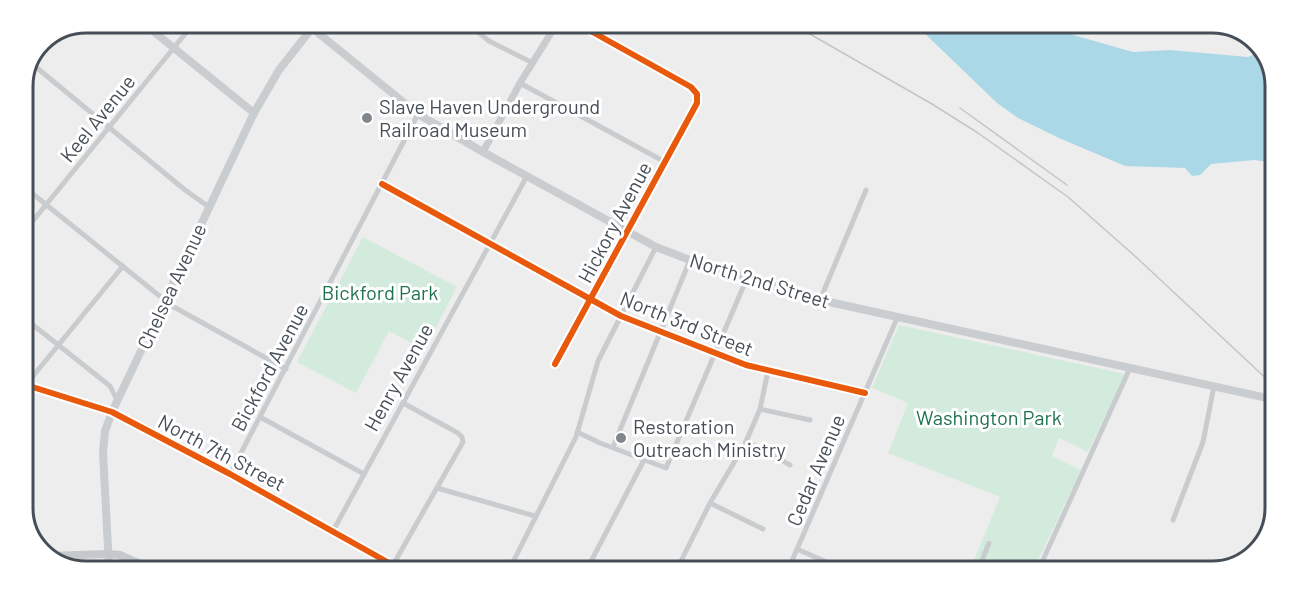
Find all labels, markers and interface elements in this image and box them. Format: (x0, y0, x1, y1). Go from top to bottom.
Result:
street label: Keel Avenue (55, 69, 139, 167)
place label: Slave Haven Underground Railroad Museum (379, 94, 600, 141)
marker: Slave Haven Underground Railroad Museum (360, 111, 374, 125)
street label: Hickory Avenue (572, 157, 656, 287)
street label: Chelsea Avenue (131, 219, 211, 353)
street label: North 2nd Street (687, 247, 833, 313)
park label: Bickford Park (322, 280, 438, 304)
street label: North 3rd Street (617, 285, 757, 361)
street label: Bickford Avenue (225, 299, 313, 435)
street label: Henry Avenue (359, 319, 437, 435)
park label: Washington Park (916, 405, 1062, 429)
street label: North 7th Street (154, 409, 290, 495)
street label: Cedar Avenue (781, 411, 849, 529)
place label: Restoration Outreach Ministry (633, 414, 786, 461)
marker: Restoration Outreach Ministry (614, 431, 628, 445)

